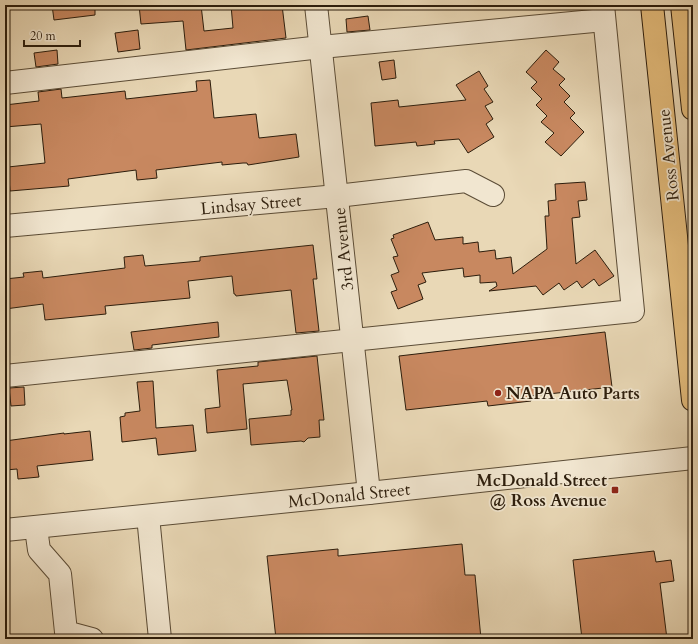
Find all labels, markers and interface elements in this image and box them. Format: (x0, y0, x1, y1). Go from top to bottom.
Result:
scale bar (24, 22, 80, 48)
text: 20 m (30, 28, 57, 44)
street label: Ross Avenue (652, 108, 685, 202)
street label: Lindsay Street (200, 189, 303, 220)
street label: 3rd Avenue (328, 206, 359, 292)
place label: NAPA Auto Parts (506, 382, 640, 405)
marker: NAPA Auto Parts (493, 388, 503, 398)
place label: McDonald Street @ Ross Avenue (476, 469, 607, 512)
street label: McDonald Street (287, 478, 412, 513)
marker: McDonald Street @ Ross Avenue (610, 485, 620, 495)

